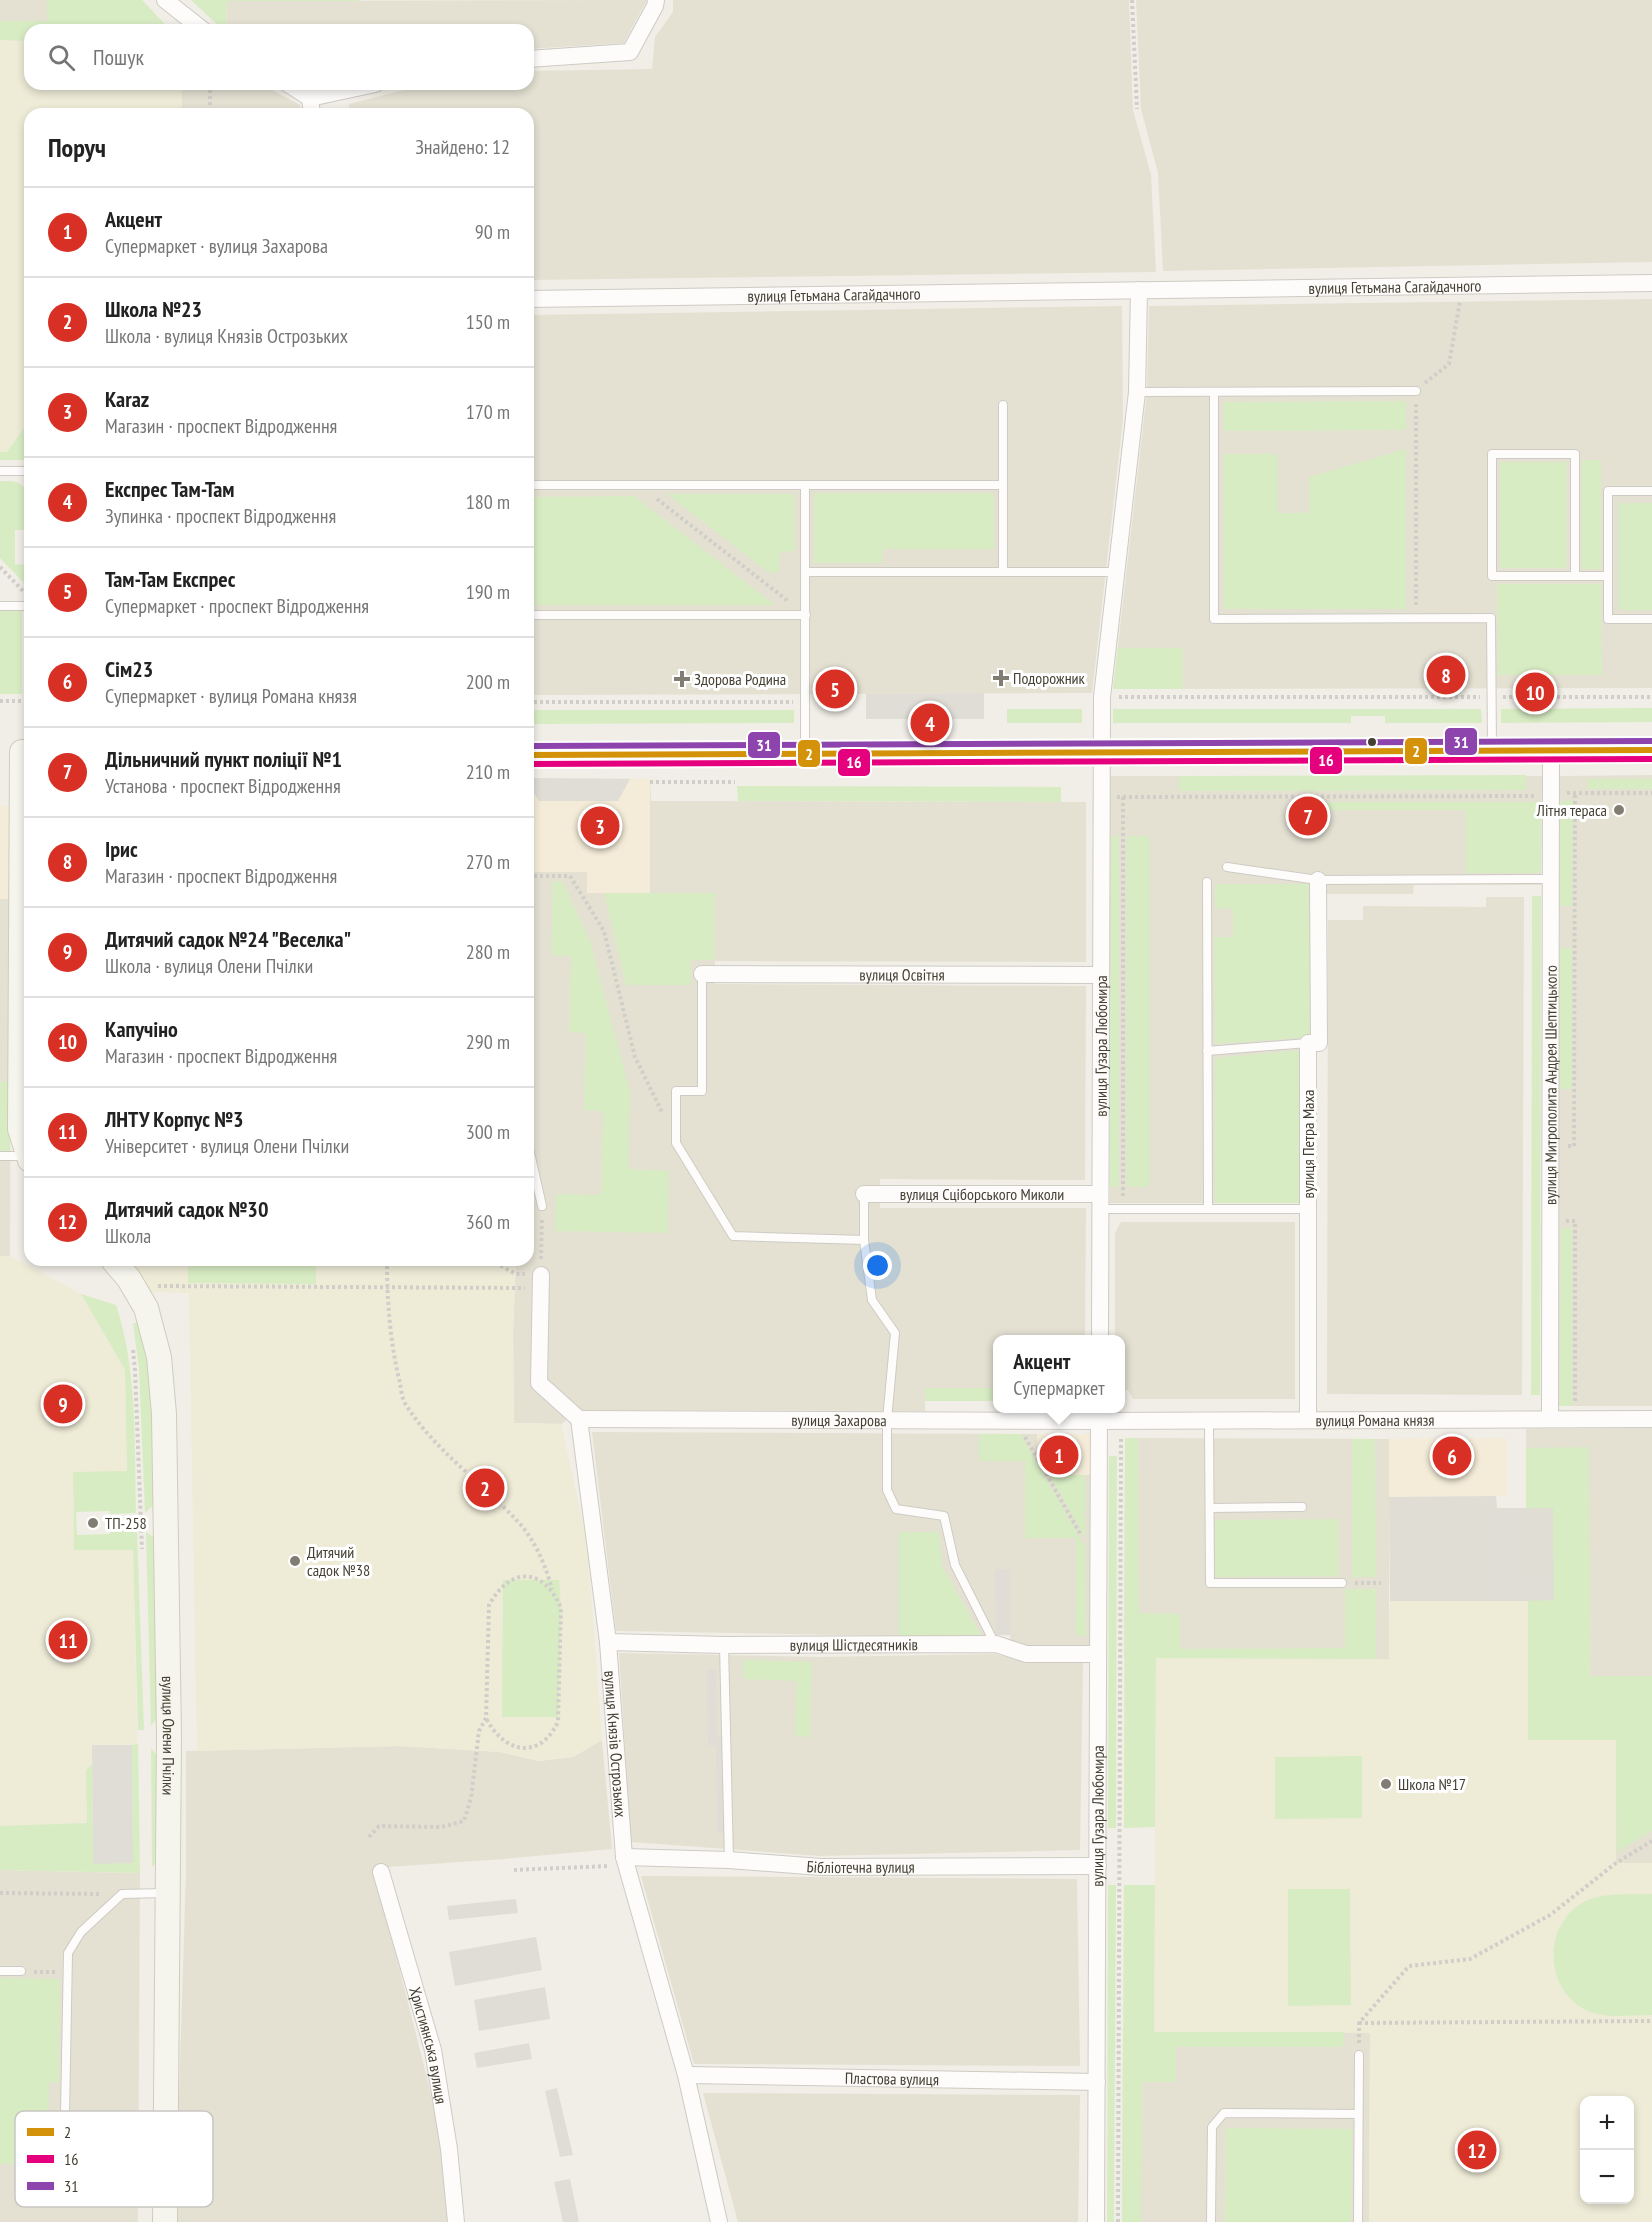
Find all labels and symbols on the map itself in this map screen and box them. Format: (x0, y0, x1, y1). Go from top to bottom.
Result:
street label: вулиця Гетьмана Сагайдачного (1308, 275, 1482, 298)
street label: вулиця Гетьмана Сагайдачного (747, 283, 921, 306)
pin: 8 (1426, 652, 1466, 698)
pin: 5 (816, 666, 854, 712)
place label: Подорожник (1013, 668, 1086, 688)
place label: Здорова Родина (694, 669, 786, 689)
pin: 10 (1516, 670, 1555, 714)
marker: Подорожник (994, 671, 1008, 685)
marker: Здорова Родина (675, 672, 689, 686)
pin: 4 (910, 700, 950, 746)
line badge: 31 (1444, 727, 1478, 756)
line badge: 31 (747, 731, 781, 759)
text: 31 (1453, 732, 1469, 752)
text: 31 (756, 735, 772, 755)
unlabelled marker (1366, 736, 1378, 748)
line badge: 2 (1404, 737, 1428, 765)
line badge: 2 (797, 739, 821, 768)
text: 2 (1412, 741, 1420, 761)
text: 2 (805, 744, 813, 764)
line badge: 16 (1309, 746, 1343, 775)
line badge: 16 (837, 748, 871, 777)
text: 16 (1318, 750, 1334, 770)
text: 16 (846, 752, 862, 772)
pin: 7 (1288, 794, 1328, 838)
place label: Літня тераса (1536, 800, 1607, 820)
marker: Літня тераса (1612, 803, 1626, 817)
pin: 3 (580, 804, 620, 848)
street label: вулиця Освітня (859, 964, 945, 985)
street label: вулиця Митрополита Андрея Шептицького (1540, 965, 1561, 1205)
street label: вулиця Гузара Любомира (1091, 975, 1111, 1117)
street label: вулиця Петра Маха (1298, 1090, 1318, 1198)
street label: вулиця Сціборського Миколи (900, 1184, 1064, 1204)
your location (863, 1251, 892, 1280)
pin: 9 (44, 1382, 82, 1426)
street label: вулиця Захарова (791, 1410, 887, 1430)
street label: вулиця Романа князя (1316, 1410, 1434, 1430)
pin: 1 (1040, 1432, 1078, 1478)
pin: 6 (1432, 1434, 1472, 1478)
pin: 2 (466, 1466, 504, 1510)
place label: ТП-258 (105, 1513, 147, 1533)
marker: ТП-258 (86, 1516, 100, 1530)
place label: Дитячий садок №38 (307, 1542, 370, 1580)
marker: Дитячий садок №38 (288, 1554, 302, 1568)
pin: 11 (48, 1618, 88, 1662)
street label: вулиця Шістдесятників (790, 1634, 918, 1655)
street label: вулиця Князів Острозьких (600, 1670, 631, 1819)
street label: вулиця Олени Пчілки (158, 1676, 179, 1795)
street label: вулиця Гузара Любомира (1087, 1745, 1108, 1887)
place label: Школа №17 (1398, 1774, 1466, 1794)
marker: Школа №17 (1379, 1777, 1393, 1791)
street label: Бібліотечна вулиця (806, 1856, 915, 1877)
street label: Християнська вулиця (405, 1985, 452, 2105)
street label: Пластова вулиця (845, 2068, 939, 2089)
legend (15, 2111, 213, 2207)
text: 2 (64, 2122, 71, 2142)
pin: 12 (1458, 2128, 1496, 2172)
text: 16 (64, 2149, 78, 2169)
text: 31 (64, 2176, 78, 2196)

